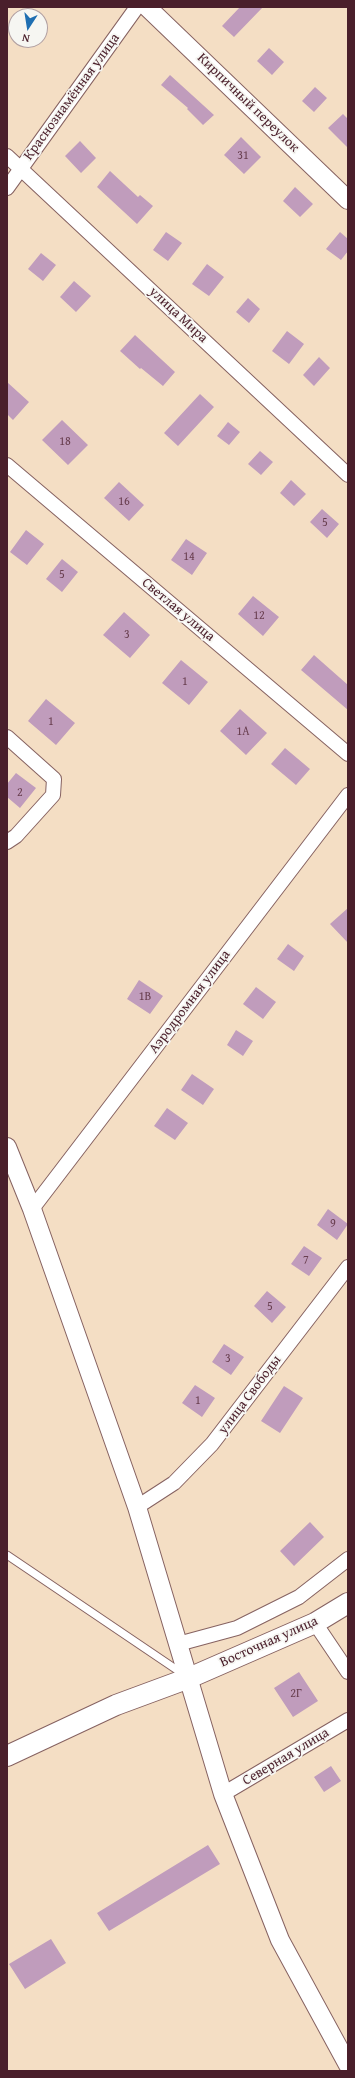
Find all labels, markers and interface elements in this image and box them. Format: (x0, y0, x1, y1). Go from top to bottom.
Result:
north arrow (8, 8, 48, 48)
street label: Краснознамённая улица (20, 30, 124, 164)
text: N (20, 30, 31, 47)
street label: Кирпичный переулок (193, 50, 303, 156)
house number: 31 (237, 149, 249, 163)
street label: улица Мира (145, 283, 211, 347)
house number: 18 (59, 435, 71, 449)
house number: 16 (118, 495, 130, 509)
house number: 5 (322, 516, 328, 530)
house number: 14 (183, 550, 195, 564)
house number: 5 (59, 568, 65, 582)
street label: Светлая улица (138, 575, 218, 645)
house number: 12 (253, 609, 265, 623)
house number: 3 (124, 628, 130, 642)
house number: 1 (182, 675, 188, 689)
house number: 1 (48, 715, 54, 729)
house number: 1А (236, 725, 250, 739)
house number: 2 (17, 786, 23, 800)
street label: Аэродромная улица (146, 947, 234, 1057)
house number: 1В (139, 990, 151, 1004)
house number: 9 (330, 1217, 336, 1231)
house number: 7 (303, 1254, 309, 1268)
house number: 5 (267, 1300, 273, 1314)
street label: улица Свободы (215, 1352, 285, 1438)
house number: 3 (225, 1352, 231, 1366)
house number: 1 (195, 1394, 201, 1408)
street label: Восточная улица (217, 1613, 321, 1671)
house number: 2Г (290, 1687, 302, 1701)
street label: Северная улица (240, 1725, 332, 1789)

